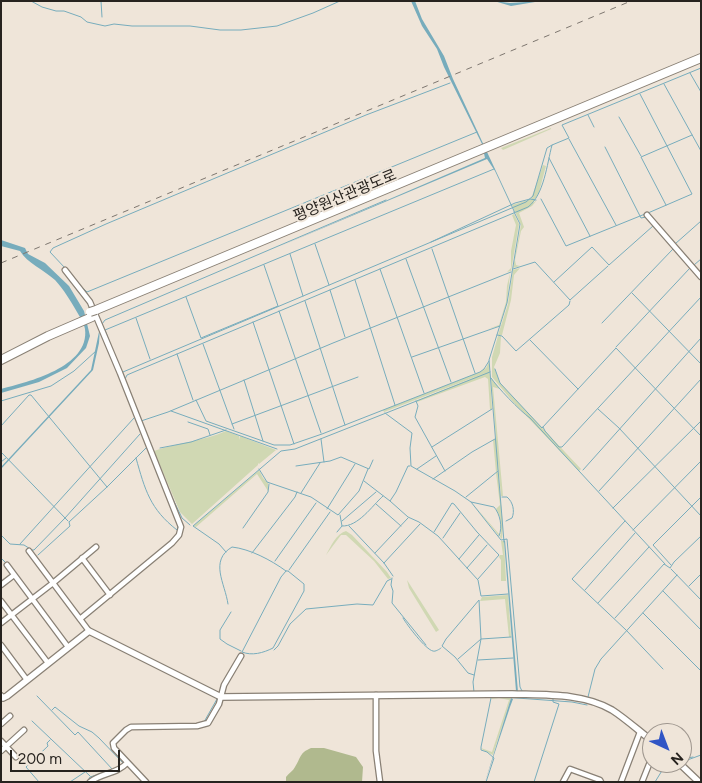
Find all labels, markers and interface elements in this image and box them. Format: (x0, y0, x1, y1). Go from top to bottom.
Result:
street label: 평양원산관광도로 (291, 166, 399, 226)
north arrow (642, 723, 692, 773)
scale bar (12, 740, 122, 772)
text: N (667, 749, 687, 769)
text: 200 m (18, 750, 62, 768)

